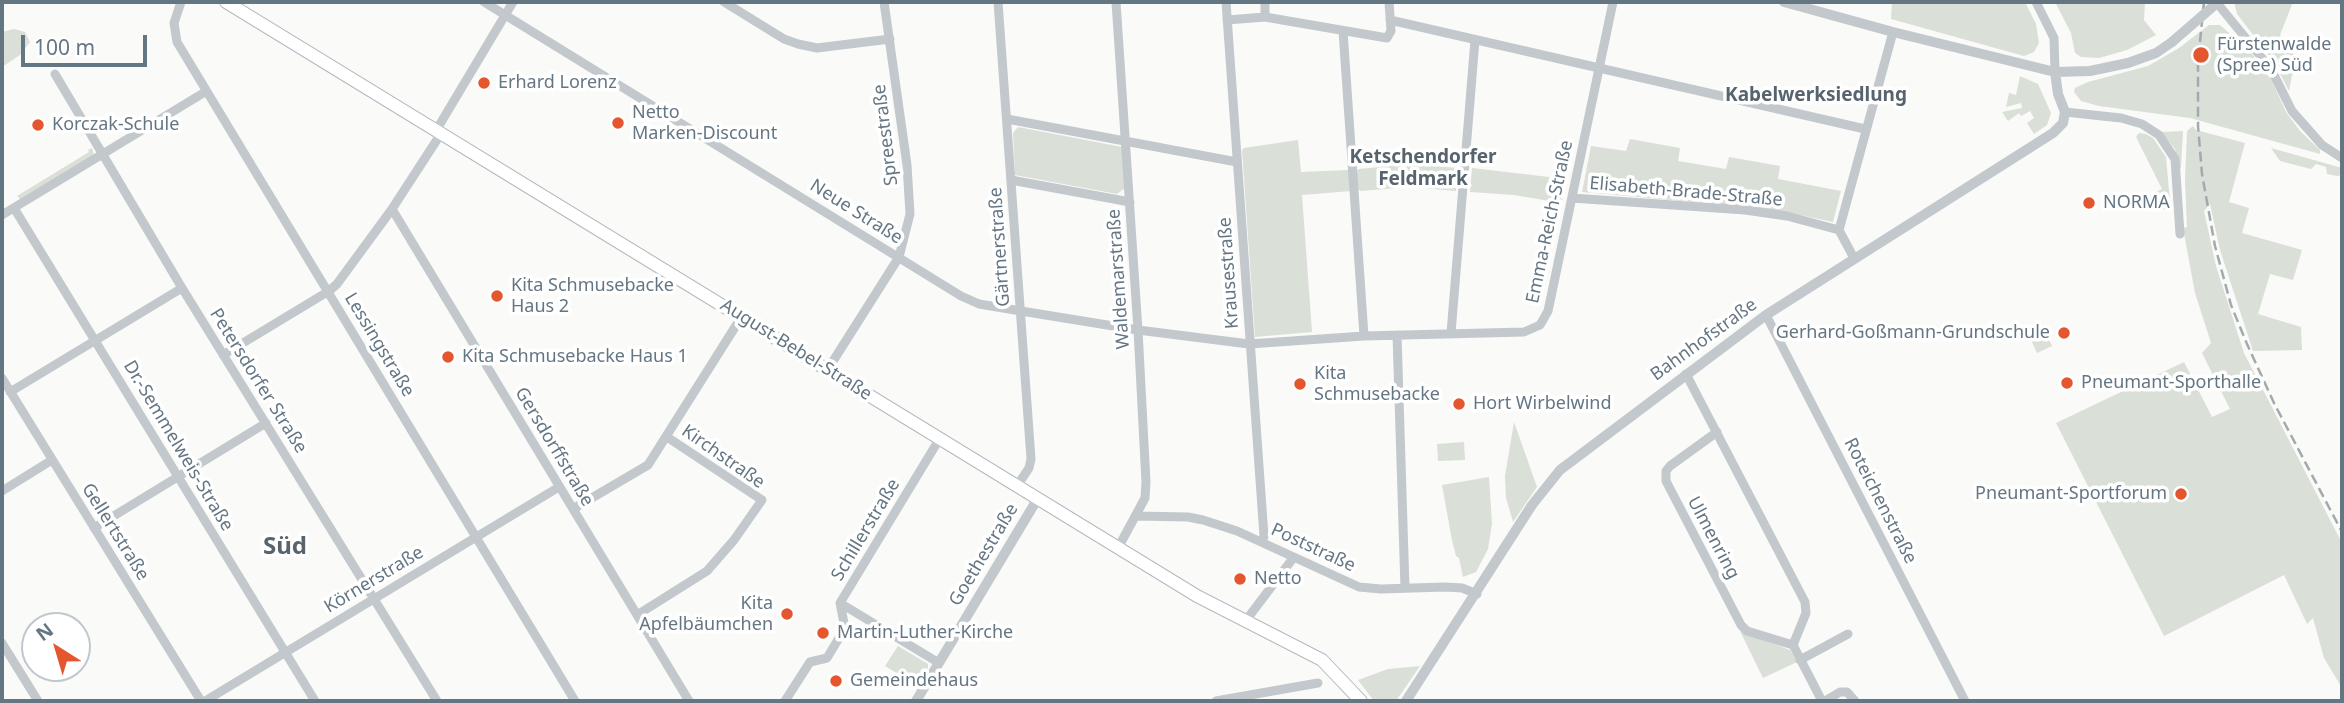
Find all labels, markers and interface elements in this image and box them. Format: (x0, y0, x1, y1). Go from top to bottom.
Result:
scale bar (24, 21, 150, 65)
text: 100 m (34, 33, 95, 61)
place label: Fürstenwalde (Spree) Süd (2217, 34, 2331, 76)
marker: Fürstenwalde (Spree) Süd (2191, 45, 2211, 65)
place label: Erhard Lorenz (498, 72, 617, 94)
marker: Erhard Lorenz (476, 75, 492, 91)
street label: Spreestraße (869, 83, 903, 187)
district label: Kabelwerksiedlung (1725, 85, 1907, 107)
place label: Netto Marken-Discount (632, 102, 777, 144)
place label: Korczak-Schule (52, 114, 179, 136)
marker: Netto Marken-Discount (610, 115, 626, 131)
marker: Korczak-Schule (30, 117, 46, 133)
street label: Emma-Reich-Straße (1522, 138, 1578, 306)
district label: Ketschendorfer Feldmark (1349, 147, 1497, 191)
street label: Elisabeth-Brade-Straße (1589, 173, 1783, 211)
street label: Neue Straße (806, 175, 906, 249)
street label: Gärtnerstraße (985, 187, 1015, 307)
place label: NORMA (2103, 192, 2170, 214)
marker: NORMA (2081, 195, 2097, 211)
street label: Waldemarstraße (1103, 208, 1135, 350)
street label: Krausestraße (1214, 216, 1244, 330)
place label: Kita Schmusebacke Haus 2 (511, 275, 674, 318)
marker: Kita Schmusebacke Haus 2 (489, 288, 505, 304)
street label: Lessingstraße (339, 289, 419, 401)
street label: Bahnhofstraße (1647, 294, 1761, 386)
street label: August-Bebel-Straße (716, 295, 876, 405)
street label: Petersdorfer Straße (205, 305, 311, 457)
place label: Gerhard-Goßmann-Grundschule (1776, 322, 2050, 344)
marker: Gerhard-Goßmann-Grundschule (2056, 325, 2072, 341)
place label: Kita Schmusebacke Haus 1 (462, 346, 688, 368)
marker: Kita Schmusebacke Haus 1 (440, 349, 456, 365)
street label: Dr.-Semmelweis-Straße (118, 357, 238, 535)
place label: Kita Schmusebacke (1314, 363, 1440, 406)
place label: Pneumant-Sporthalle (2081, 372, 2261, 394)
marker: Pneumant-Sporthalle (2059, 375, 2075, 391)
marker: Kita Schmusebacke (1292, 376, 1308, 392)
street label: Gersdorffstraße (510, 384, 598, 510)
place label: Hort Wirbelwind (1473, 393, 1612, 415)
marker: Hort Wirbelwind (1451, 396, 1467, 412)
street label: Kirchstraße (677, 420, 769, 494)
street label: Roteichenstraße (1839, 435, 1921, 567)
street label: Schillerstraße (827, 475, 905, 585)
street label: Gellertstraße (77, 479, 153, 585)
place label: Pneumant-Sportforum (1975, 483, 2167, 505)
marker: Pneumant-Sportforum (2173, 486, 2189, 502)
street label: Ulmenring (1682, 493, 1744, 583)
street label: Goethestraße (945, 500, 1023, 610)
street label: Poststraße (1267, 519, 1359, 577)
district label: Süd (263, 533, 307, 561)
street label: Körnerstraße (320, 542, 428, 618)
place label: Netto (1254, 568, 1302, 590)
marker: Netto (1232, 571, 1248, 587)
place label: Kita Apfelbäumchen (639, 593, 773, 636)
marker: Kita Apfelbäumchen (779, 606, 795, 622)
north arrow (21, 612, 91, 682)
text: N (31, 617, 59, 647)
place label: Martin-Luther-Kirche (837, 622, 1013, 644)
marker: Martin-Luther-Kirche (815, 625, 831, 641)
place label: Gemeindehaus (850, 670, 978, 692)
marker: Gemeindehaus (828, 673, 844, 689)

